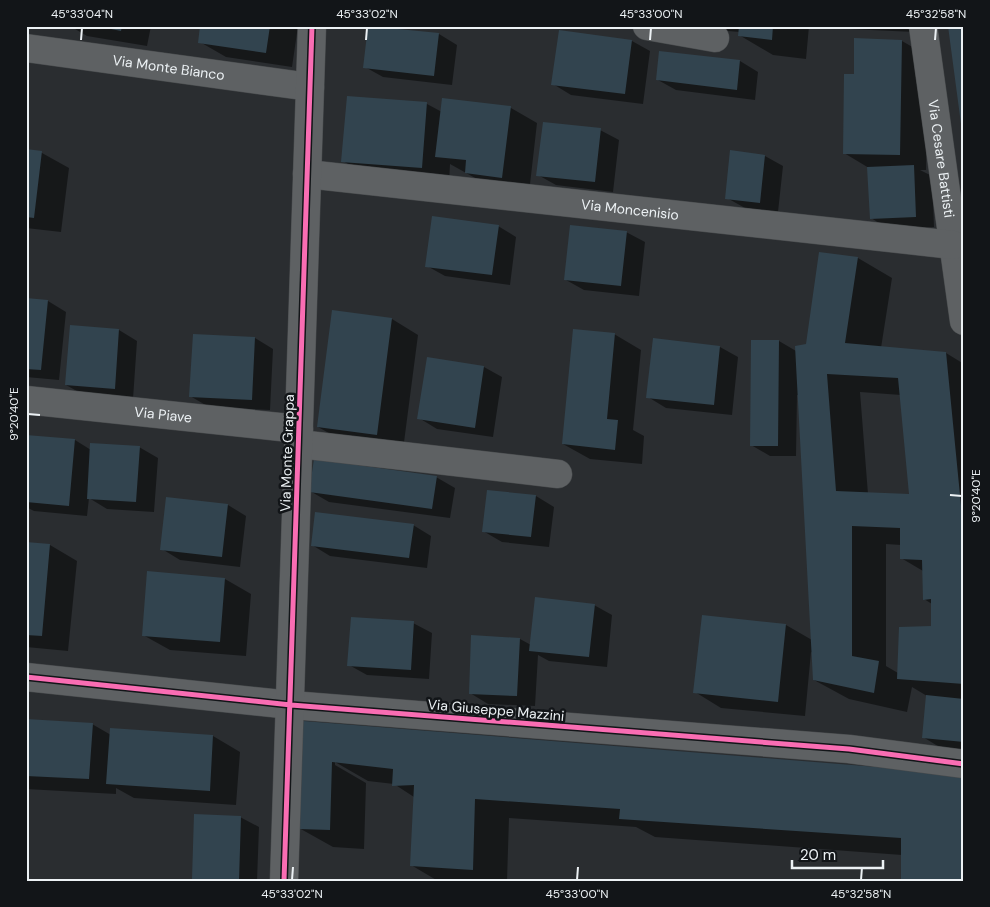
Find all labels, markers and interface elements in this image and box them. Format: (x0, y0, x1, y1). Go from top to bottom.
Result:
text: 45°33'04"N (51, 6, 113, 22)
text: 45°33'02"N (336, 6, 398, 22)
text: 45°33'00"N (619, 6, 683, 22)
text: 45°32'58"N (906, 6, 966, 22)
street label: Via Monte Bianco (111, 51, 226, 84)
street label: Via Cesare Battisti (924, 98, 959, 219)
street label: Via Moncenisio (580, 195, 680, 224)
text: 9°20'40"E (6, 387, 22, 441)
street label: Via Monte Grappa (276, 394, 298, 512)
street label: Via Piave (133, 403, 193, 427)
text: 9°20'40"E (968, 469, 984, 523)
street label: Via Giuseppe Mazzini (427, 695, 565, 725)
scale bar (792, 837, 884, 869)
text: 20 m (800, 845, 836, 865)
text: 45°33'02"N (261, 886, 323, 902)
text: 45°33'00"N (545, 886, 609, 902)
text: 45°32'58"N (831, 886, 891, 902)

